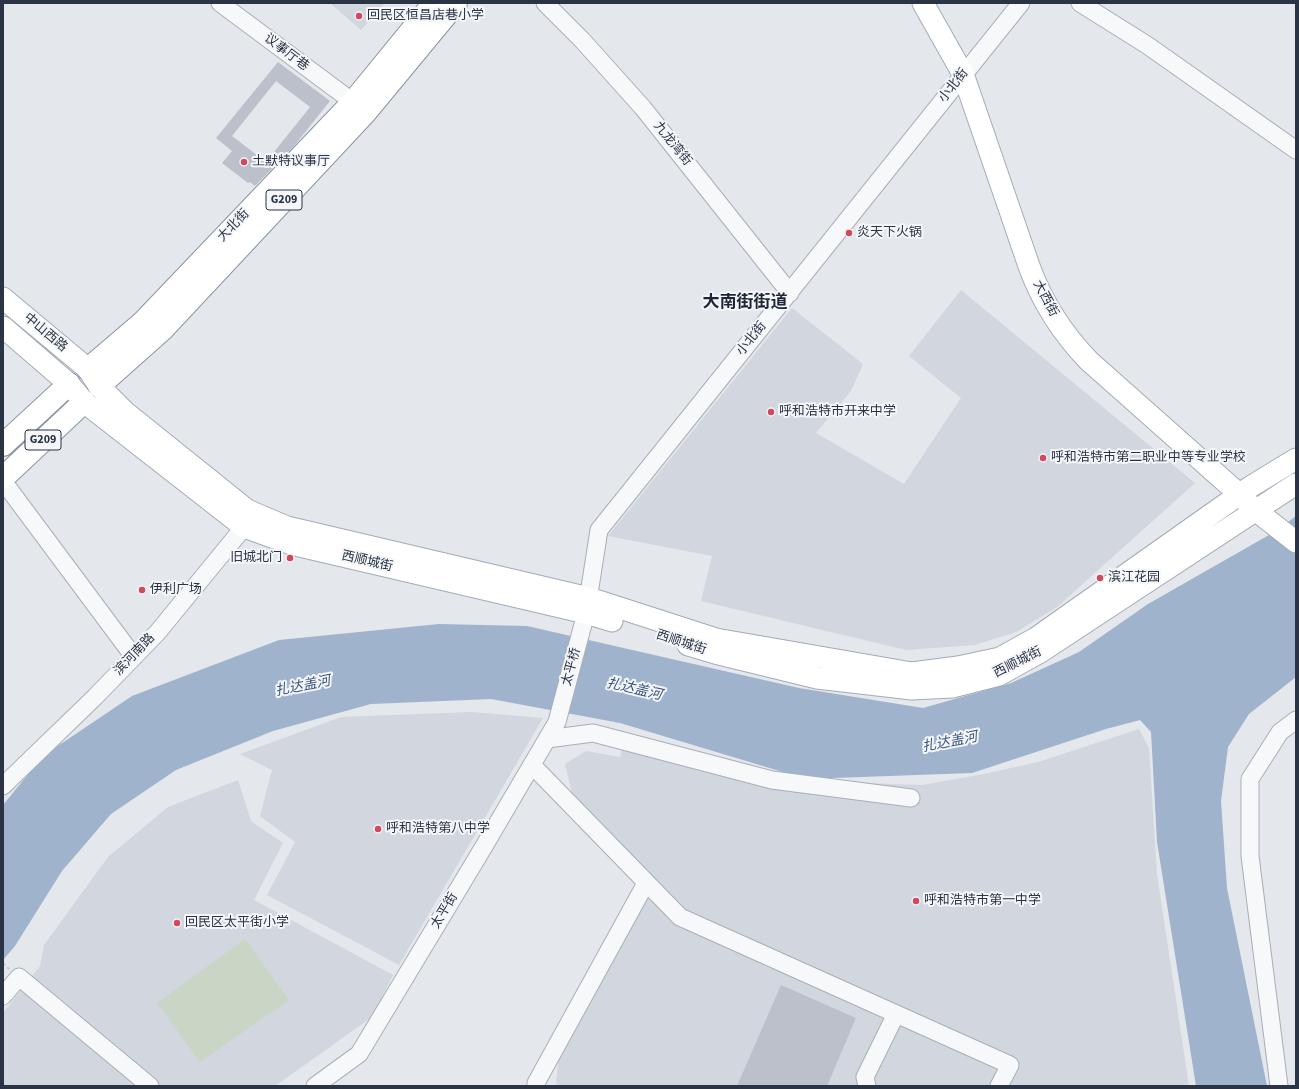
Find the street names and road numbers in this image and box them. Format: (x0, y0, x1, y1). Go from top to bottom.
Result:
street label: 议事厅巷 (261, 31, 311, 75)
street label: 小北街 (936, 66, 972, 106)
street label: 九龙湾街 (650, 119, 694, 169)
road number: G209 (266, 190, 302, 210)
street label: 大北街 (215, 207, 253, 245)
street label: 大西街 (1029, 278, 1061, 320)
street label: 中山西路 (20, 310, 70, 356)
street label: 小北街 (734, 319, 770, 359)
road number: G209 (25, 430, 61, 450)
street label: 西顺城街 (340, 549, 394, 575)
street label: 西顺城街 (654, 628, 708, 658)
street label: 滨河南路 (111, 631, 159, 679)
street label: 西顺城街 (991, 644, 1045, 682)
street label: 太平桥 (559, 646, 585, 688)
street label: 太平街 (428, 890, 462, 932)

